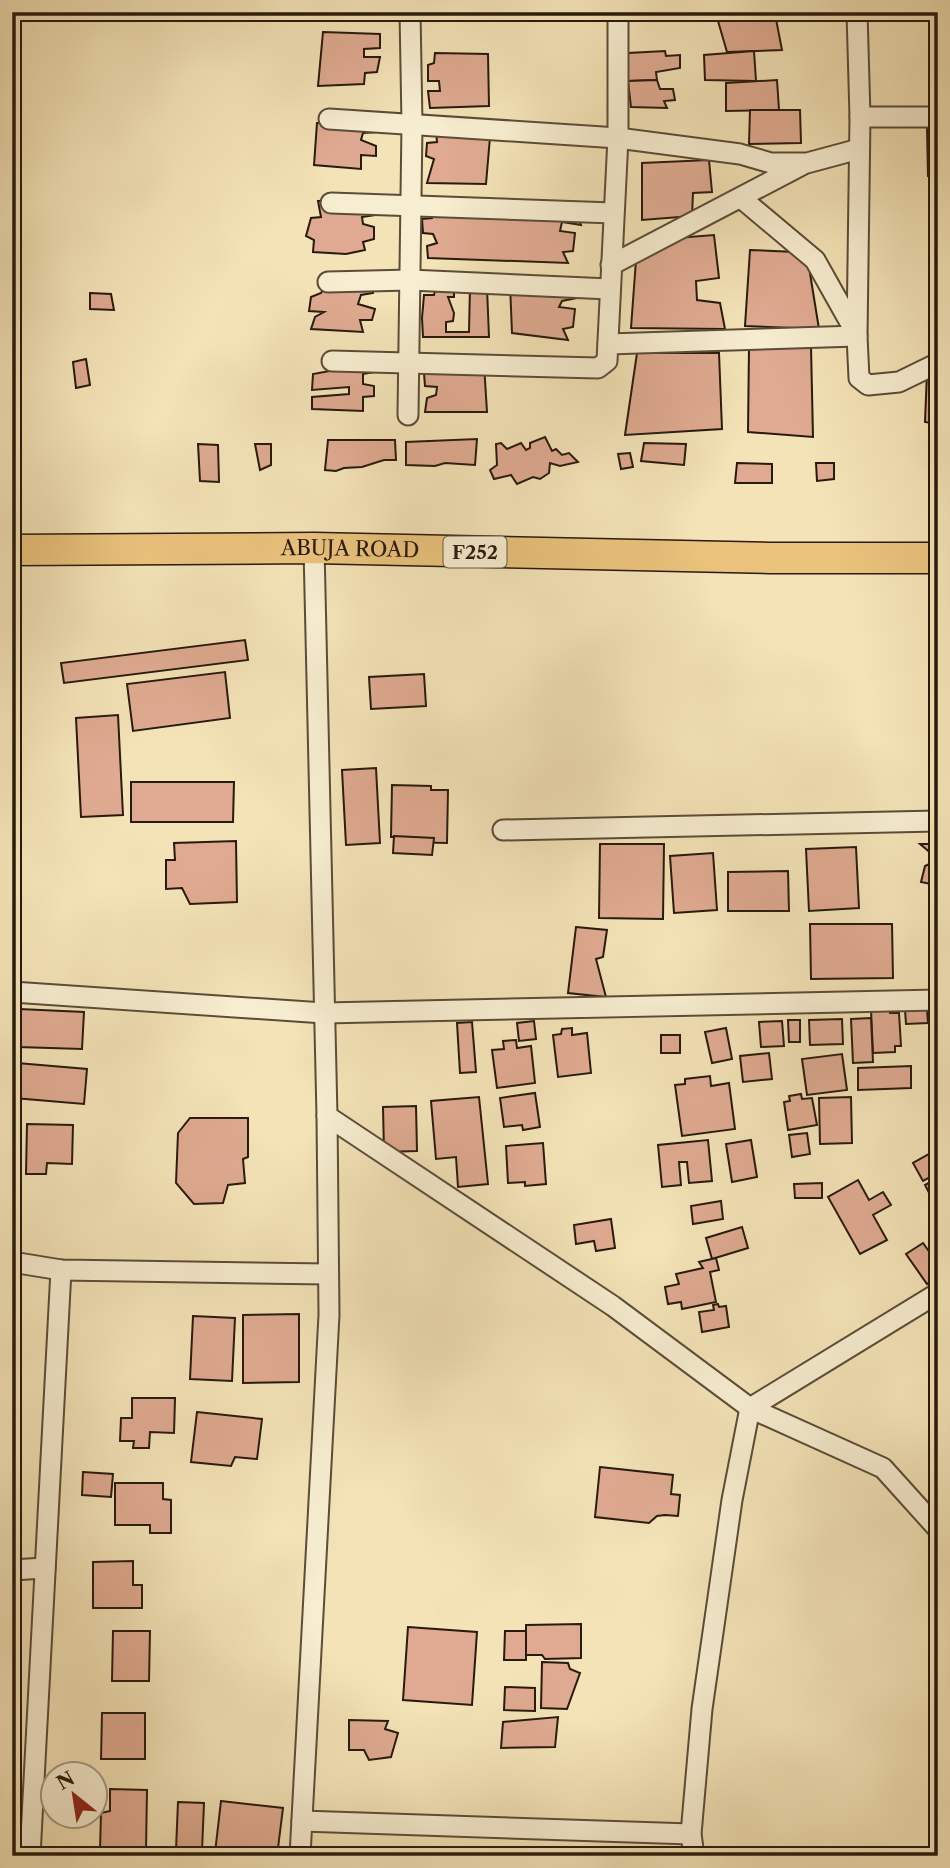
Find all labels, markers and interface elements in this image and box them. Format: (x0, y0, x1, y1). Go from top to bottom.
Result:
street label: ABUJA ROAD (280, 535, 420, 562)
road number: F252 (444, 537, 506, 568)
north arrow (38, 1759, 108, 1829)
text: N (53, 1767, 79, 1795)

